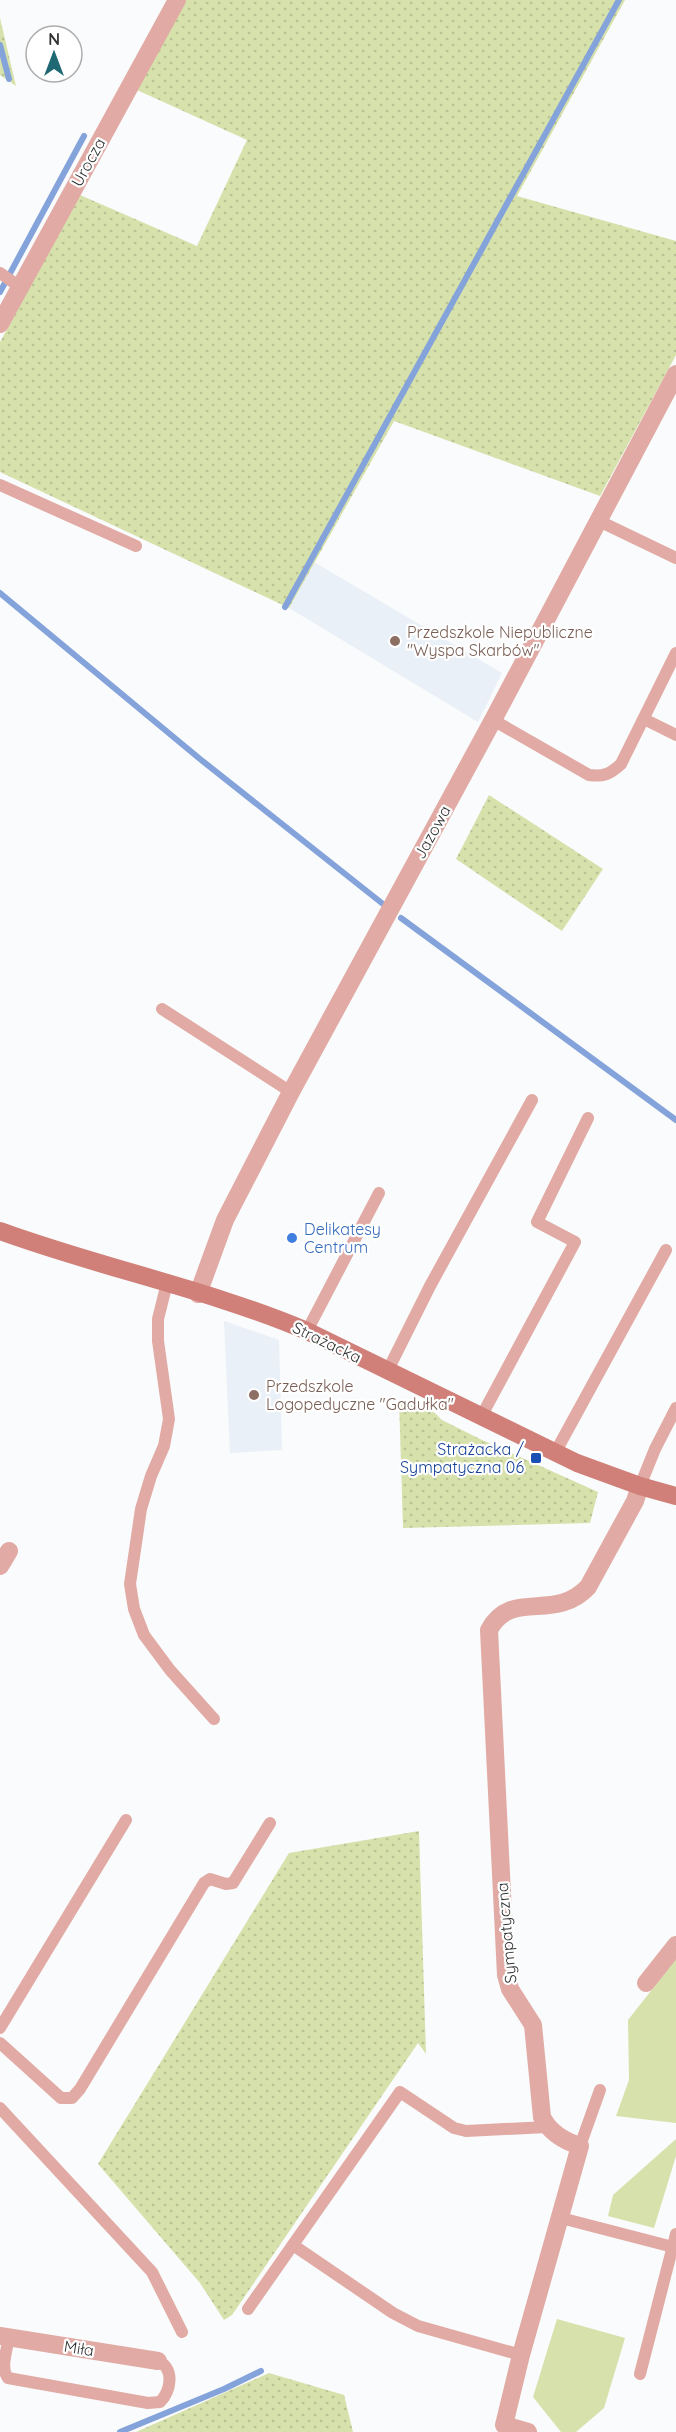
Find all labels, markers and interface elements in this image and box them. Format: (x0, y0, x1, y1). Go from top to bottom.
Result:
north arrow (24, 24, 84, 84)
text: N (48, 29, 60, 49)
street label: Urocza (67, 134, 109, 190)
place label: Przedszkole Niepubliczne "Wyspa Skarbów" (407, 622, 593, 660)
marker: Przedszkole Niepubliczne "Wyspa Skarbów" (388, 634, 402, 648)
street label: Jazowa (409, 802, 455, 862)
place label: Delikatesy Centrum (304, 1219, 381, 1257)
marker: Delikatesy Centrum (285, 1231, 299, 1245)
street label: Strażacka (289, 1317, 365, 1367)
place label: Przedszkole Logopedyczne "Gadułka" (266, 1376, 454, 1414)
marker: Przedszkole Logopedyczne "Gadułka" (247, 1388, 261, 1402)
place label: Strażacka / Sympatyczna 06 (400, 1439, 525, 1477)
marker: Strażacka / Sympatyczna 06 (529, 1451, 543, 1465)
street label: Sympatyczna (492, 1882, 520, 1984)
street label: Miła (63, 2336, 95, 2360)

